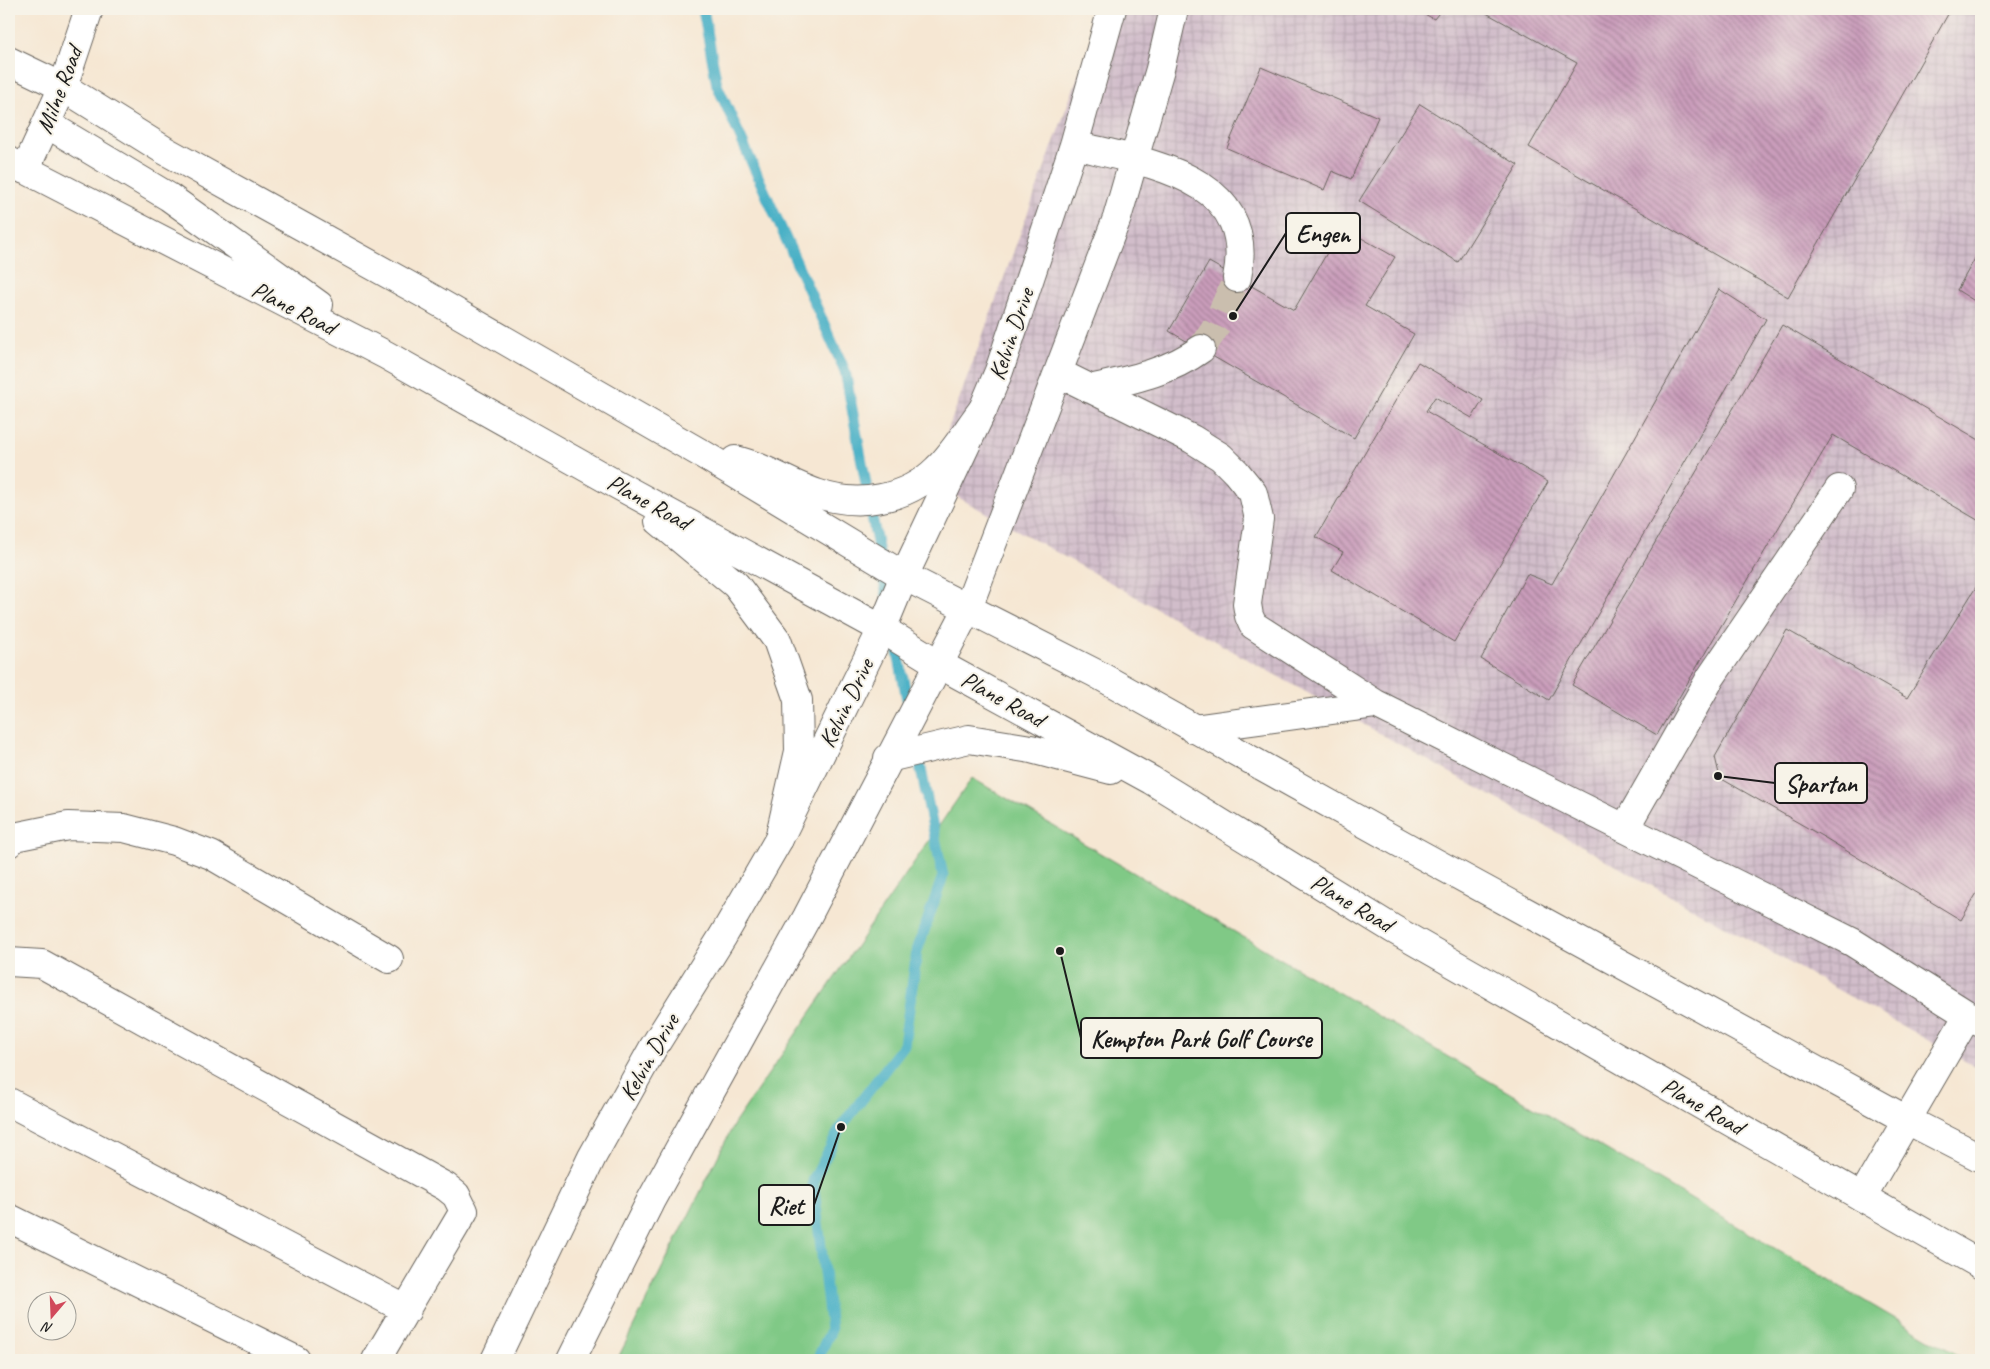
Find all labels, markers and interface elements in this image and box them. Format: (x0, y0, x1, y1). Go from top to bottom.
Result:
street label: Milne Road (29, 39, 91, 138)
callout: Engen (1286, 213, 1360, 253)
text: Engen (1296, 218, 1351, 250)
street label: Plane Road (247, 274, 344, 344)
street label: Kelvin Drive (981, 282, 1041, 384)
street label: Plane Road (602, 467, 699, 539)
street label: Kelvin Drive (812, 652, 881, 752)
street label: Plane Road (956, 664, 1053, 736)
callout: Spartan (1775, 763, 1867, 803)
text: Spartan (1785, 768, 1859, 800)
street label: Plane Road (1305, 867, 1402, 941)
street label: Kelvin Drive (612, 1006, 687, 1106)
callout: Kempton Park Golf Course (1081, 1018, 1322, 1058)
text: Kempton Park Golf Course (1091, 1023, 1314, 1055)
street label: Plane Road (1656, 1070, 1753, 1143)
callout: Riet (759, 1185, 814, 1225)
text: Riet (768, 1190, 806, 1222)
north arrow (28, 1292, 78, 1342)
text: N (39, 1318, 55, 1337)

